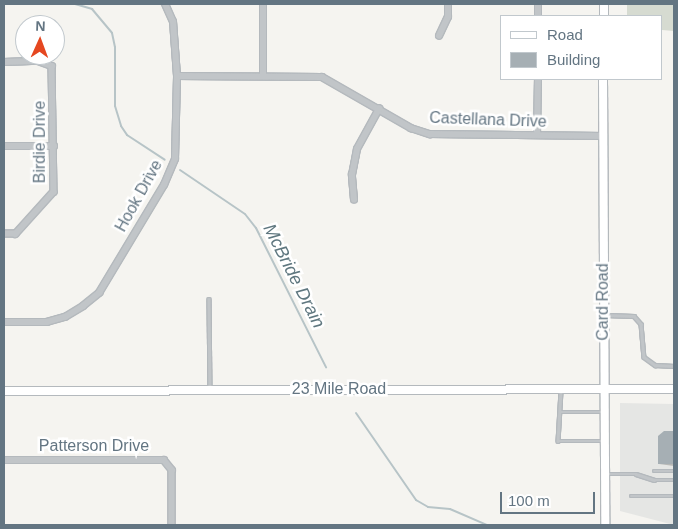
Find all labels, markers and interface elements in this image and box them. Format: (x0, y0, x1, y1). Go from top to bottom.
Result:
north arrow (15, 15, 65, 65)
legend (500, 15, 663, 80)
text: N (35, 18, 46, 34)
text: Road (547, 26, 583, 43)
text: Building (547, 51, 600, 68)
street label: Birdie Drive (30, 101, 50, 183)
street label: Castellana Drive (429, 108, 547, 132)
street label: Hook Drive (111, 157, 167, 235)
water label: McBride Drain (258, 220, 330, 332)
street label: Card Road (593, 263, 613, 341)
street label: 23 Mile Road (292, 379, 386, 399)
street label: Patterson Drive (39, 436, 149, 456)
scale bar (503, 482, 598, 514)
text: 100 m (508, 492, 550, 509)

